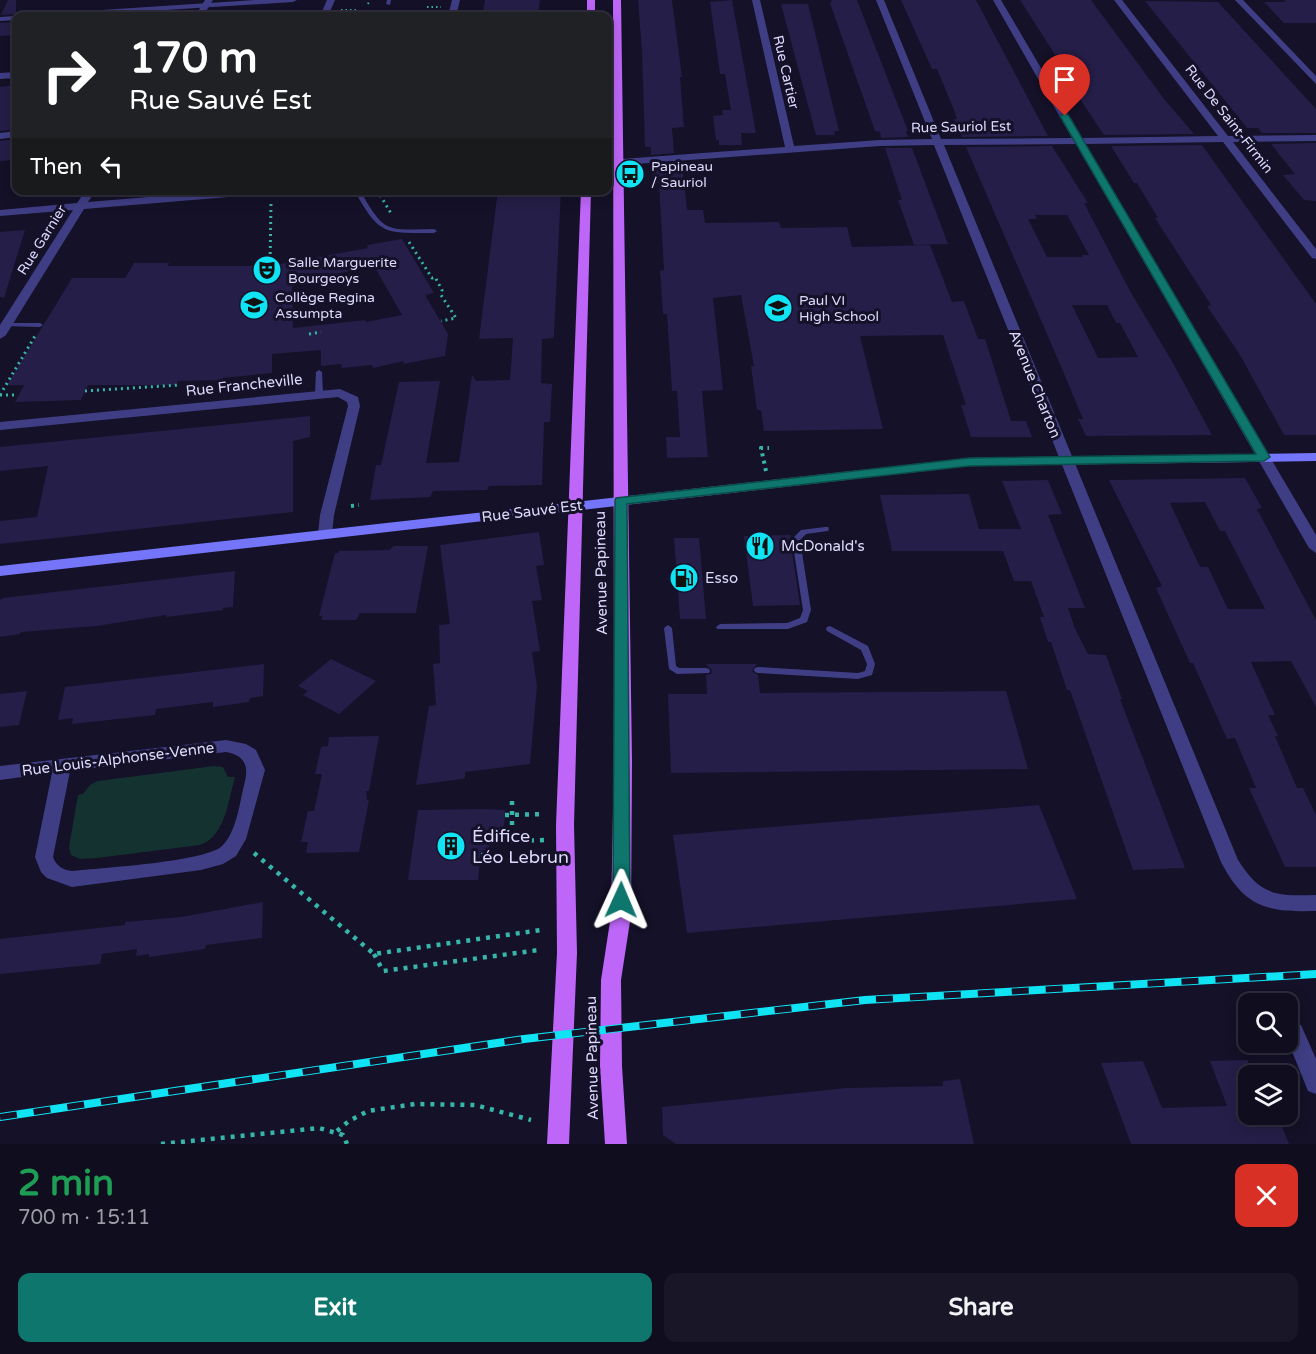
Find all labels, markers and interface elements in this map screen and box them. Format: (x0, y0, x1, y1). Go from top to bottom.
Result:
text: 170 m (129, 33, 258, 84)
street label: Rue Cartier (769, 33, 803, 111)
icon: right (30, 36, 108, 114)
pin (1039, 54, 1090, 116)
street label: Rue De Saint-Firmin (1181, 61, 1277, 177)
icon: arrive (1048, 63, 1081, 96)
text: Rue Sauvé Est (129, 84, 312, 117)
street label: Rue Sauriol Est (911, 118, 1012, 136)
icon: left (95, 150, 128, 183)
text: Then (30, 154, 83, 180)
bus stop icon: Papineau / Sauriol (614, 158, 646, 190)
place label: Papineau / Sauriol (651, 158, 713, 191)
street label: Rue Garnier (14, 201, 71, 278)
theatre icon: Salle Marguerite Bourgeoys (251, 254, 283, 286)
place label: Salle Marguerite Bourgeoys (288, 254, 397, 287)
school or university icon: Collège Regina Assumpta (238, 289, 270, 321)
place label: Collège Regina Assumpta (275, 289, 375, 322)
school or university icon: Paul VI High School (762, 292, 794, 324)
place label: Paul VI High School (799, 292, 879, 325)
street label: Avenue Charton (1005, 327, 1065, 441)
street label: Rue Francheville (185, 370, 303, 400)
street label: Rue Sauvé Est (481, 496, 584, 526)
street label: Avenue Papineau (591, 511, 611, 635)
restaurant icon: McDonald's (744, 530, 776, 562)
place label: McDonald's (781, 537, 865, 555)
fuel station icon: Esso (668, 562, 700, 594)
place label: Esso (705, 569, 738, 587)
street label: Rue Louis-Alphonse-Venne (21, 738, 215, 780)
place label: Édifice Léo Lebrun (472, 825, 569, 868)
building icon: Édifice Léo Lebrun (435, 830, 467, 862)
position arrow (589, 868, 653, 932)
map controls (1238, 993, 1298, 1125)
button: search (1238, 993, 1298, 1053)
street label: Avenue Papineau (582, 996, 602, 1120)
button: layers (1238, 1065, 1298, 1125)
text: 2 min (18, 1162, 114, 1205)
button: close (1235, 1164, 1298, 1227)
text: 700 m · 15:11 (18, 1206, 150, 1230)
button: Exit (18, 1273, 652, 1342)
button: Share (664, 1273, 1298, 1342)

